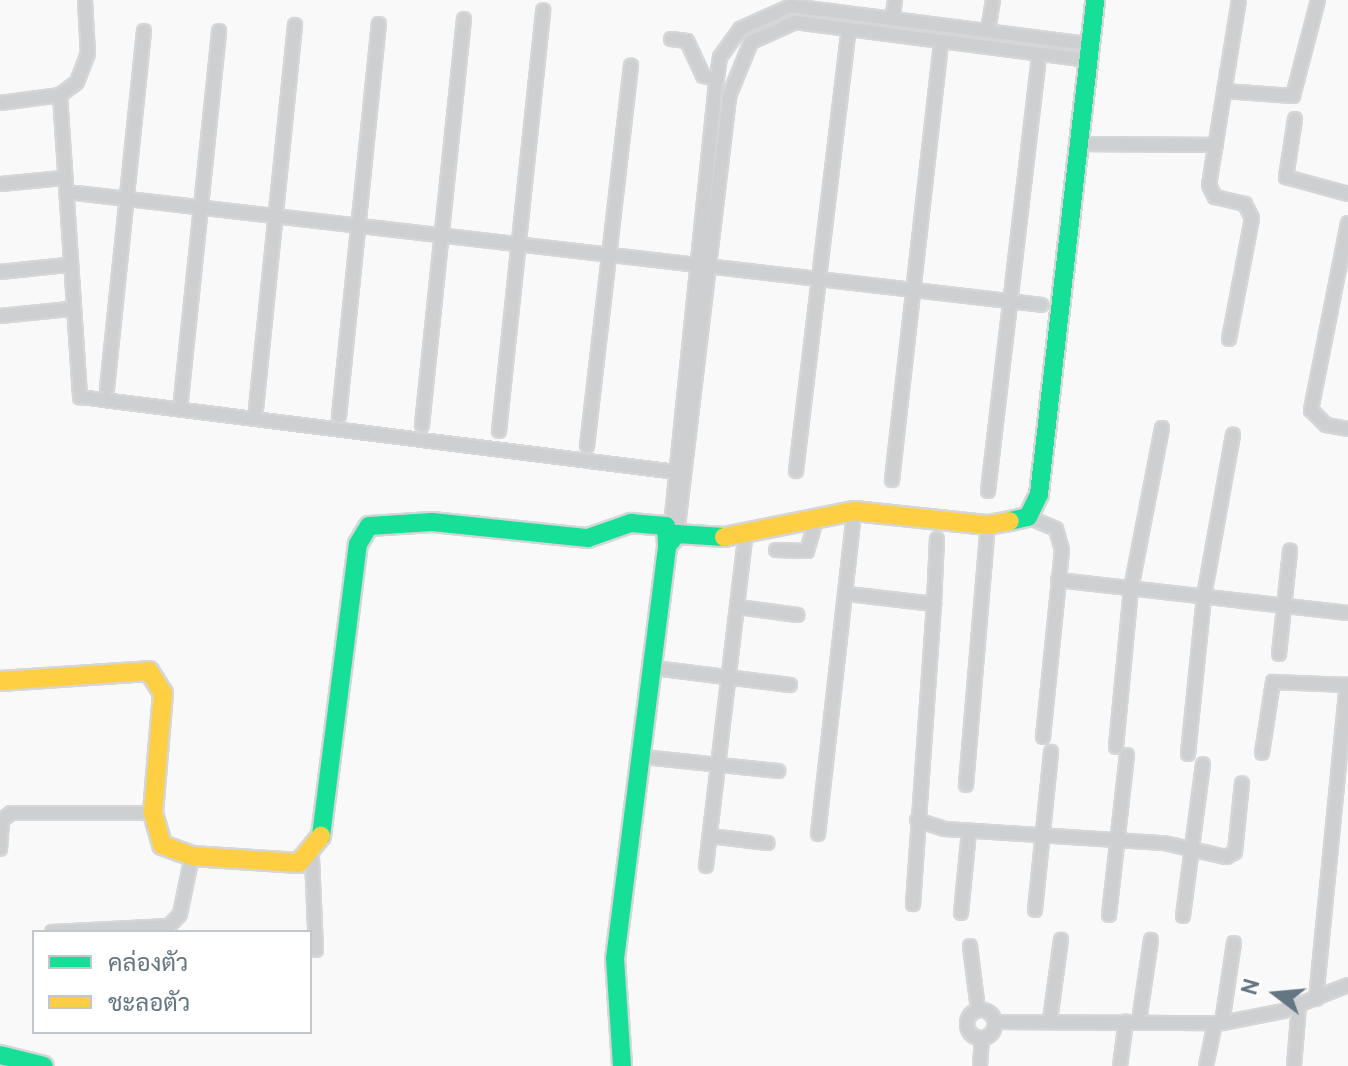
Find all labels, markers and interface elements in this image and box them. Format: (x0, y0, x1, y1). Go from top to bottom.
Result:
legend (32, 930, 312, 1034)
text: คล่องตัว (108, 950, 188, 980)
north arrow (1236, 954, 1316, 1034)
text: N (1237, 976, 1268, 999)
text: ชะลอตัว (108, 990, 190, 1020)

